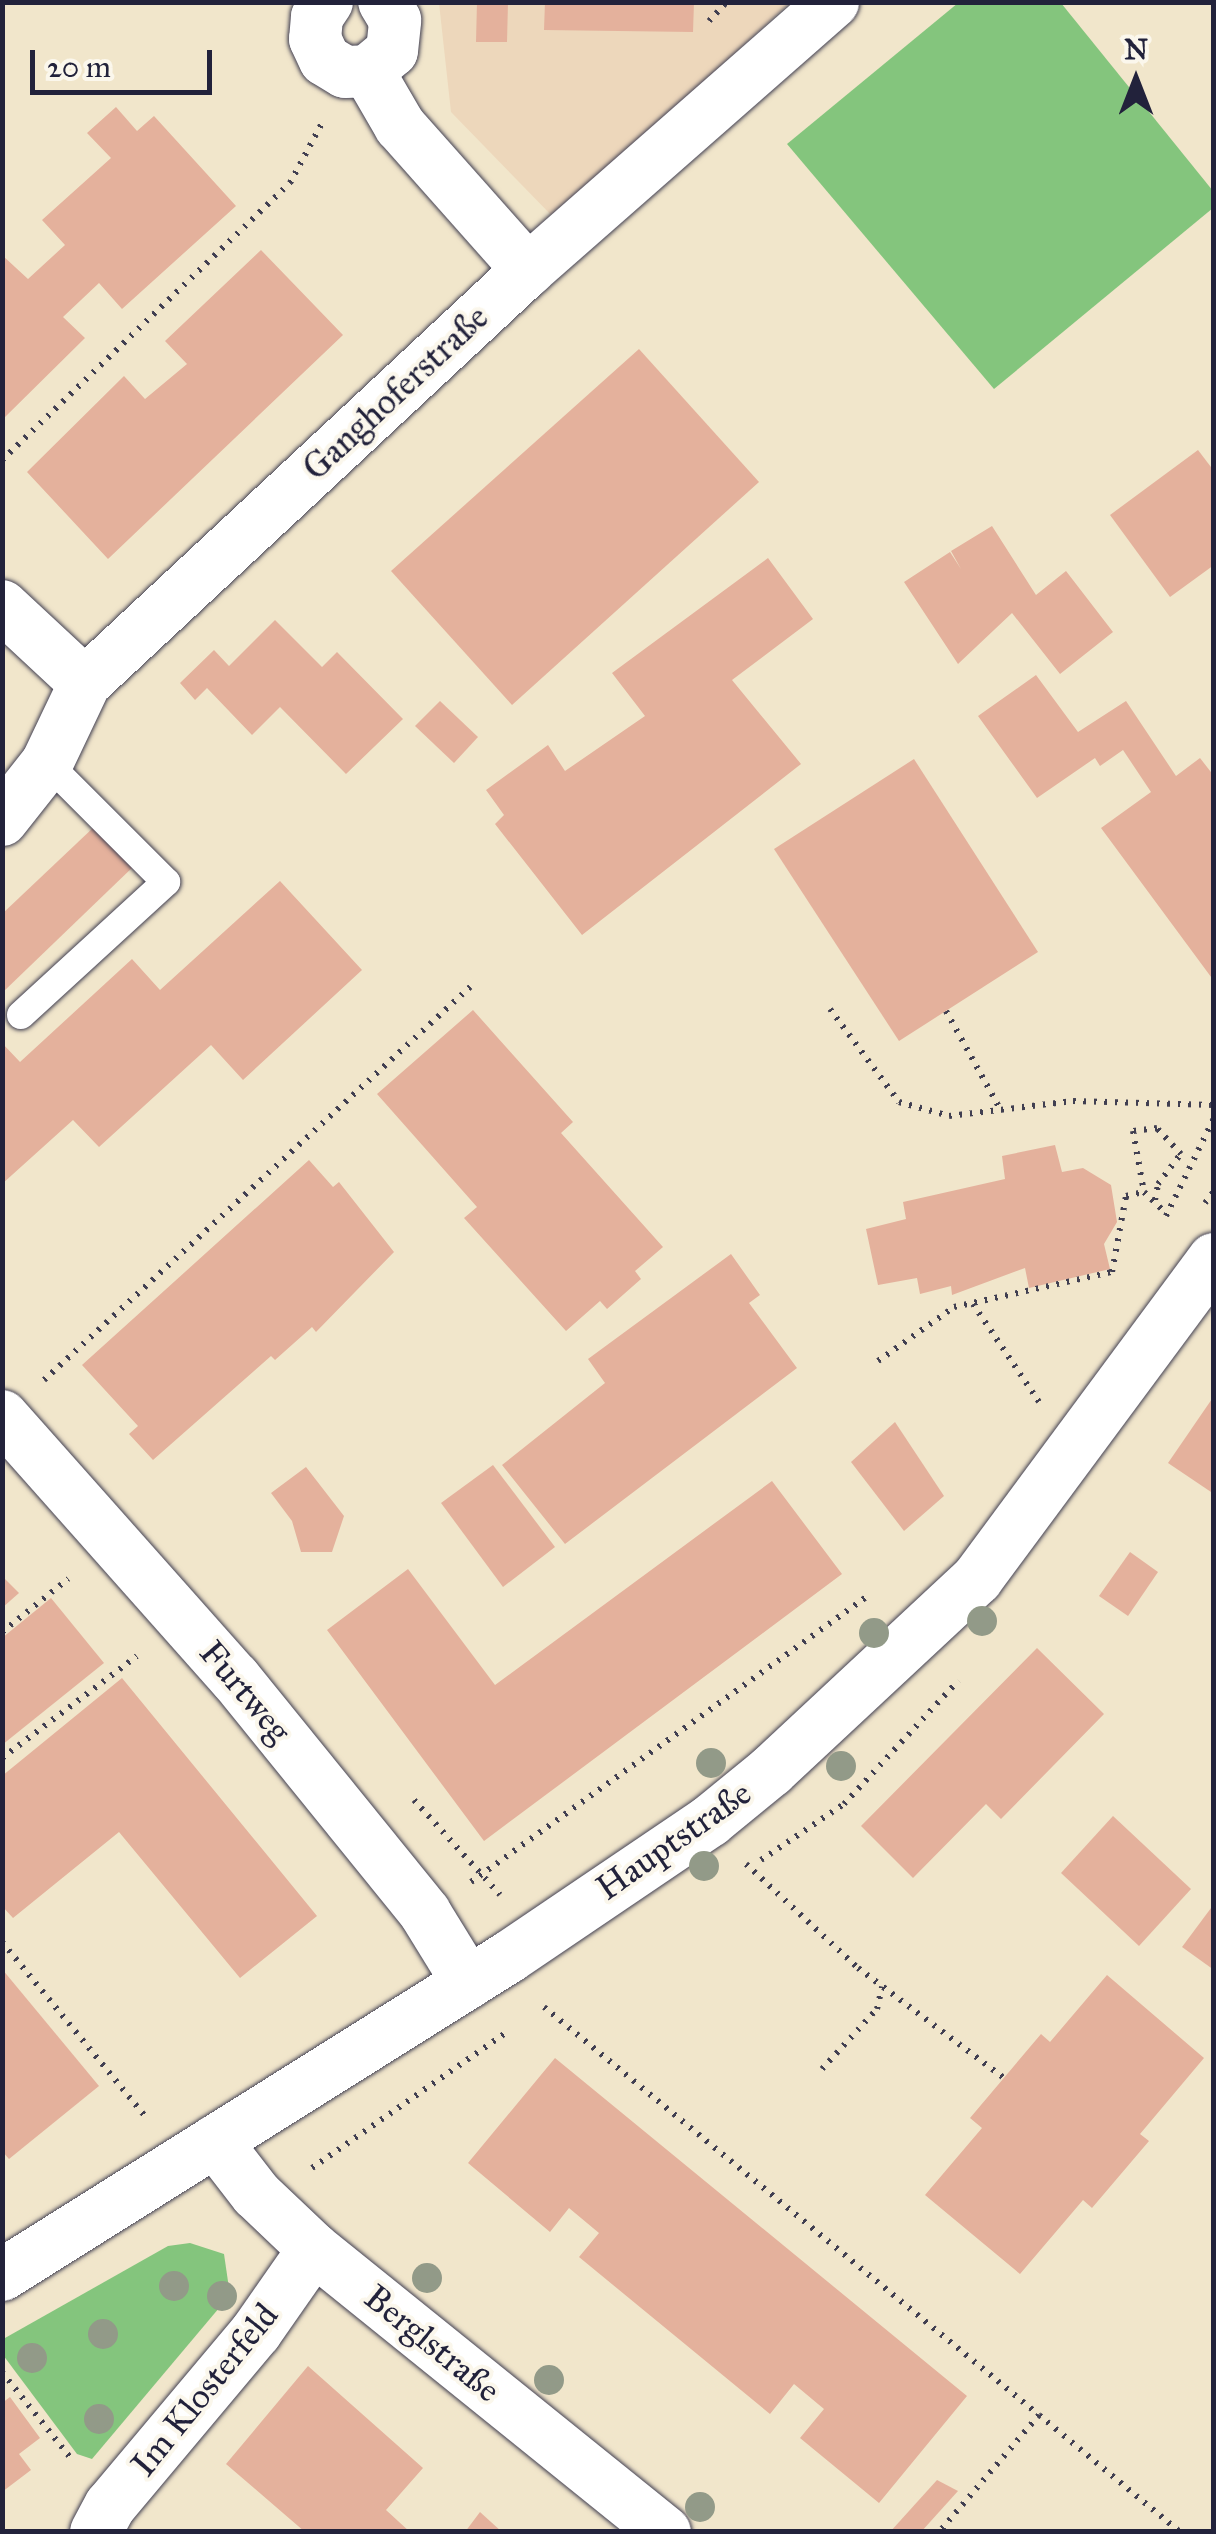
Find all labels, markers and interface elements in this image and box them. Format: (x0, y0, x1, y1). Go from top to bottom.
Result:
scale bar (35, 30, 218, 92)
north arrow (1086, 30, 1186, 130)
text: N (1124, 32, 1148, 67)
text: 20 m (47, 49, 111, 85)
street label: Ganghoferstraße (295, 297, 497, 489)
street label: Furtweg (190, 1632, 300, 1752)
street label: Hauptstraße (588, 1772, 760, 1910)
street label: Berglstraße (356, 2277, 508, 2411)
street label: Im Klosterfeld (123, 2295, 287, 2485)

